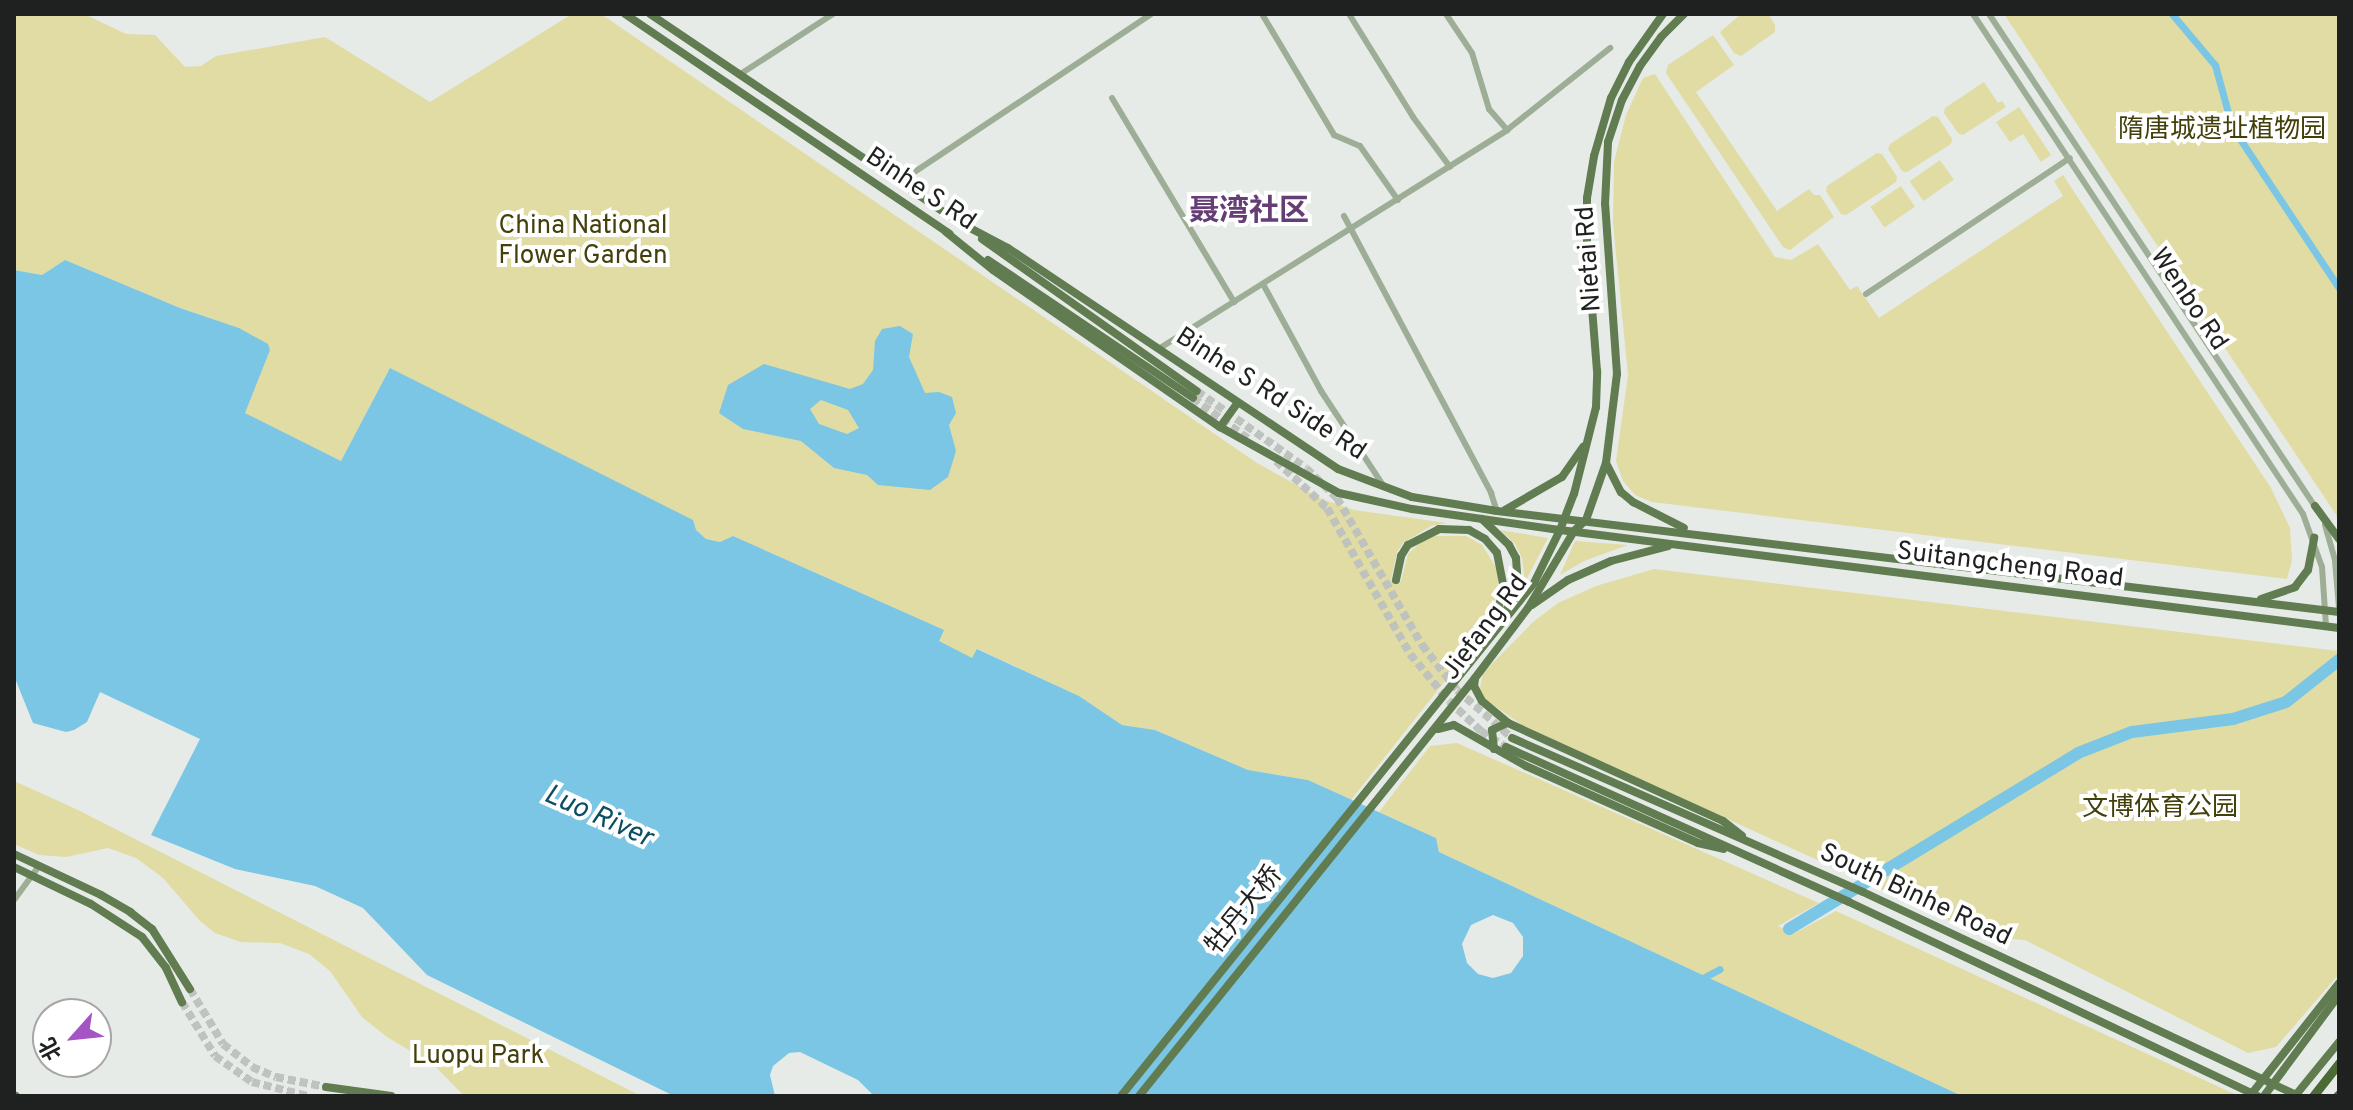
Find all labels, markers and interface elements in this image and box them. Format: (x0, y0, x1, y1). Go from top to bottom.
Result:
park label: 隋唐城遗址植物园 (2118, 115, 2326, 147)
street label: Binhe S Rd (859, 142, 981, 238)
district label: 聂湾社区 (1189, 195, 1309, 231)
street label: Nietai Rd (1571, 205, 1609, 313)
park label: China National Flower Garden (498, 211, 668, 272)
street label: Wenbo Rd (2142, 243, 2234, 357)
street label: Binhe S Rd Side Rd (1169, 322, 1371, 468)
street label: Suitangcheng Road (1895, 537, 2125, 595)
street label: Jiefang Rd (1436, 569, 1536, 687)
water label: Luo River (539, 778, 657, 856)
park label: 文博体育公园 (2082, 793, 2238, 825)
street label: South Binhe Road (1814, 838, 2016, 954)
street label: 牡丹大桥 (1200, 861, 1290, 961)
north arrow (32, 998, 112, 1078)
text: 北 (35, 1032, 69, 1064)
park label: Luopu Park (412, 1041, 544, 1073)

